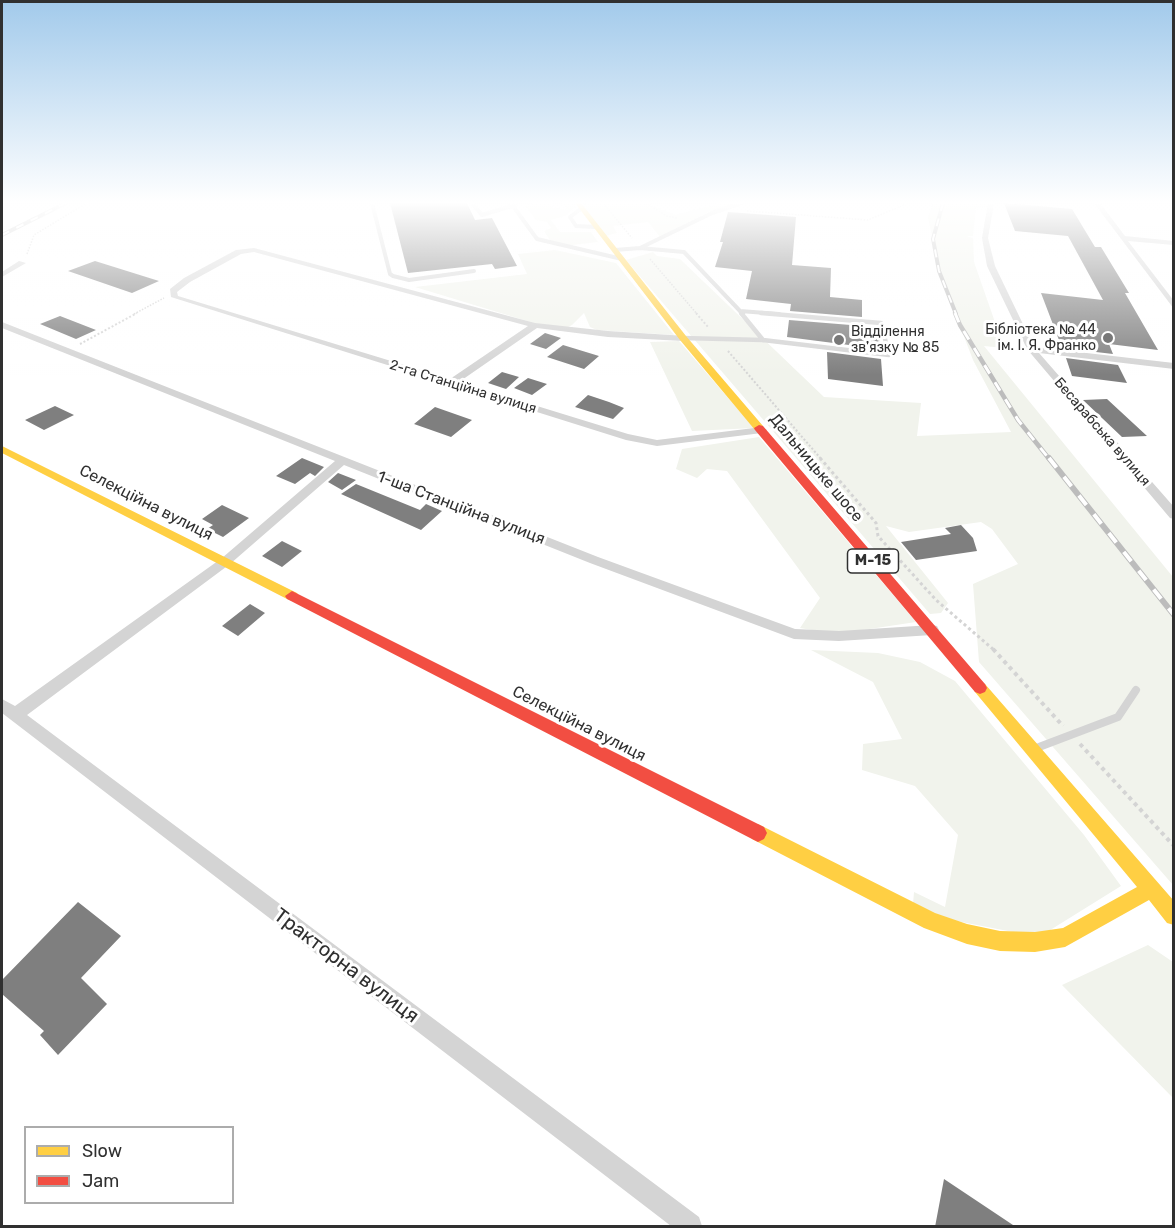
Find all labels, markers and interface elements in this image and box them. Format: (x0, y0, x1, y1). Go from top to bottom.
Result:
place label: Бібліотека № 44 ім. І. Я. Франко (985, 322, 1096, 354)
place label: Відділення зв'язку № 85 (851, 324, 939, 356)
marker: Бібліотека № 44 ім. І. Я. Франко (1101, 331, 1115, 345)
marker: Відділення зв'язку № 85 (832, 333, 846, 347)
street label: 2-га Станційна вулиця (387, 357, 539, 417)
street label: Бесарабська вулиця (1050, 374, 1154, 490)
street label: Дальницьке шосе (765, 410, 867, 526)
street label: Селекційна вулиця (76, 461, 216, 545)
street label: 1-ша Станційна вулиця (374, 467, 548, 549)
road number: М-15 (848, 549, 898, 573)
street label: Селекційна вулиця (509, 682, 649, 766)
street label: Тракторна вулиця (269, 904, 423, 1028)
legend (24, 1126, 234, 1204)
text: Slow (82, 1140, 122, 1162)
text: Jam (82, 1170, 119, 1192)

